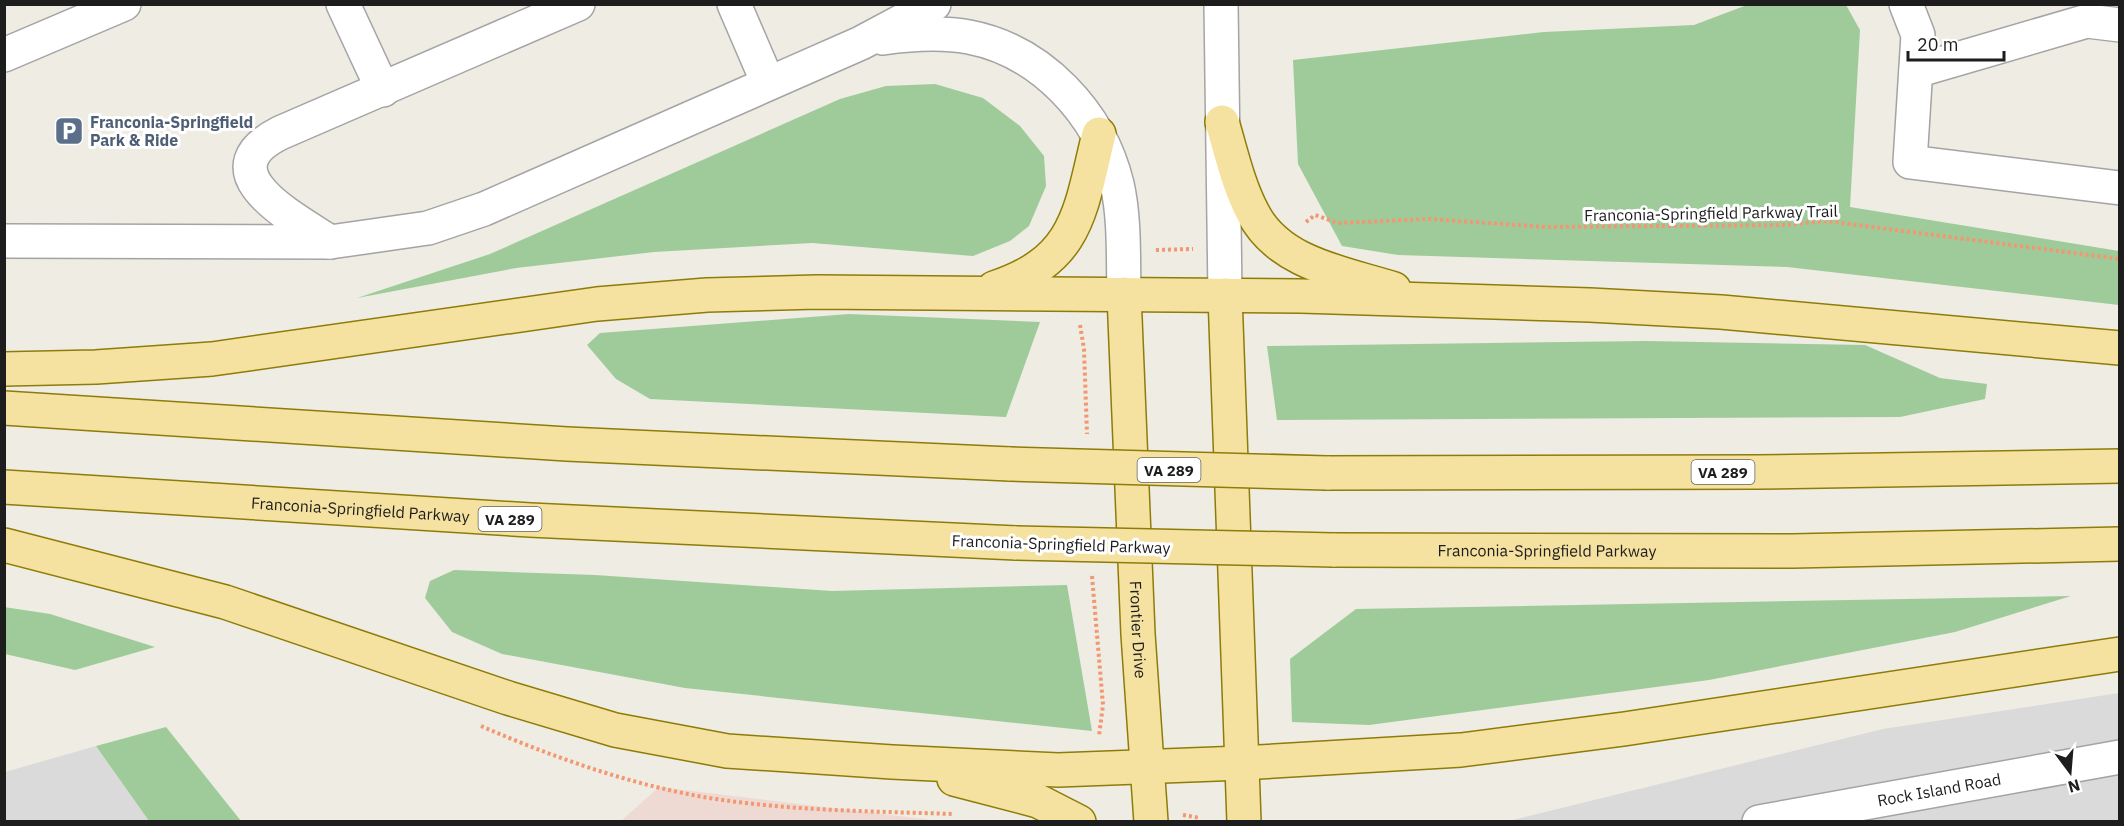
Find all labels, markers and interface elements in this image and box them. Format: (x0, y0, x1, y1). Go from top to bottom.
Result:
scale bar (1908, 24, 2004, 62)
text: 20 m (1917, 33, 1959, 56)
place label: Franconia-Springfield Park & Ride (90, 112, 253, 150)
parking icon: Franconia-Springfield Park & Ride (53, 115, 85, 147)
street label: Franconia-Springfield Parkway Trail (1584, 201, 1838, 225)
road number: VA 289 (1138, 458, 1200, 482)
road number: VA 289 (1692, 460, 1754, 484)
street label: Franconia-Springfield Parkway (250, 493, 470, 526)
road number: VA 289 (478, 507, 542, 531)
street label: Franconia-Springfield Parkway (951, 530, 1171, 558)
street label: Franconia-Springfield Parkway (1437, 540, 1657, 561)
street label: Frontier Drive (1126, 580, 1151, 679)
north arrow (2040, 742, 2100, 802)
street label: Rock Island Road (1876, 769, 2003, 811)
text: N (2066, 775, 2082, 798)

